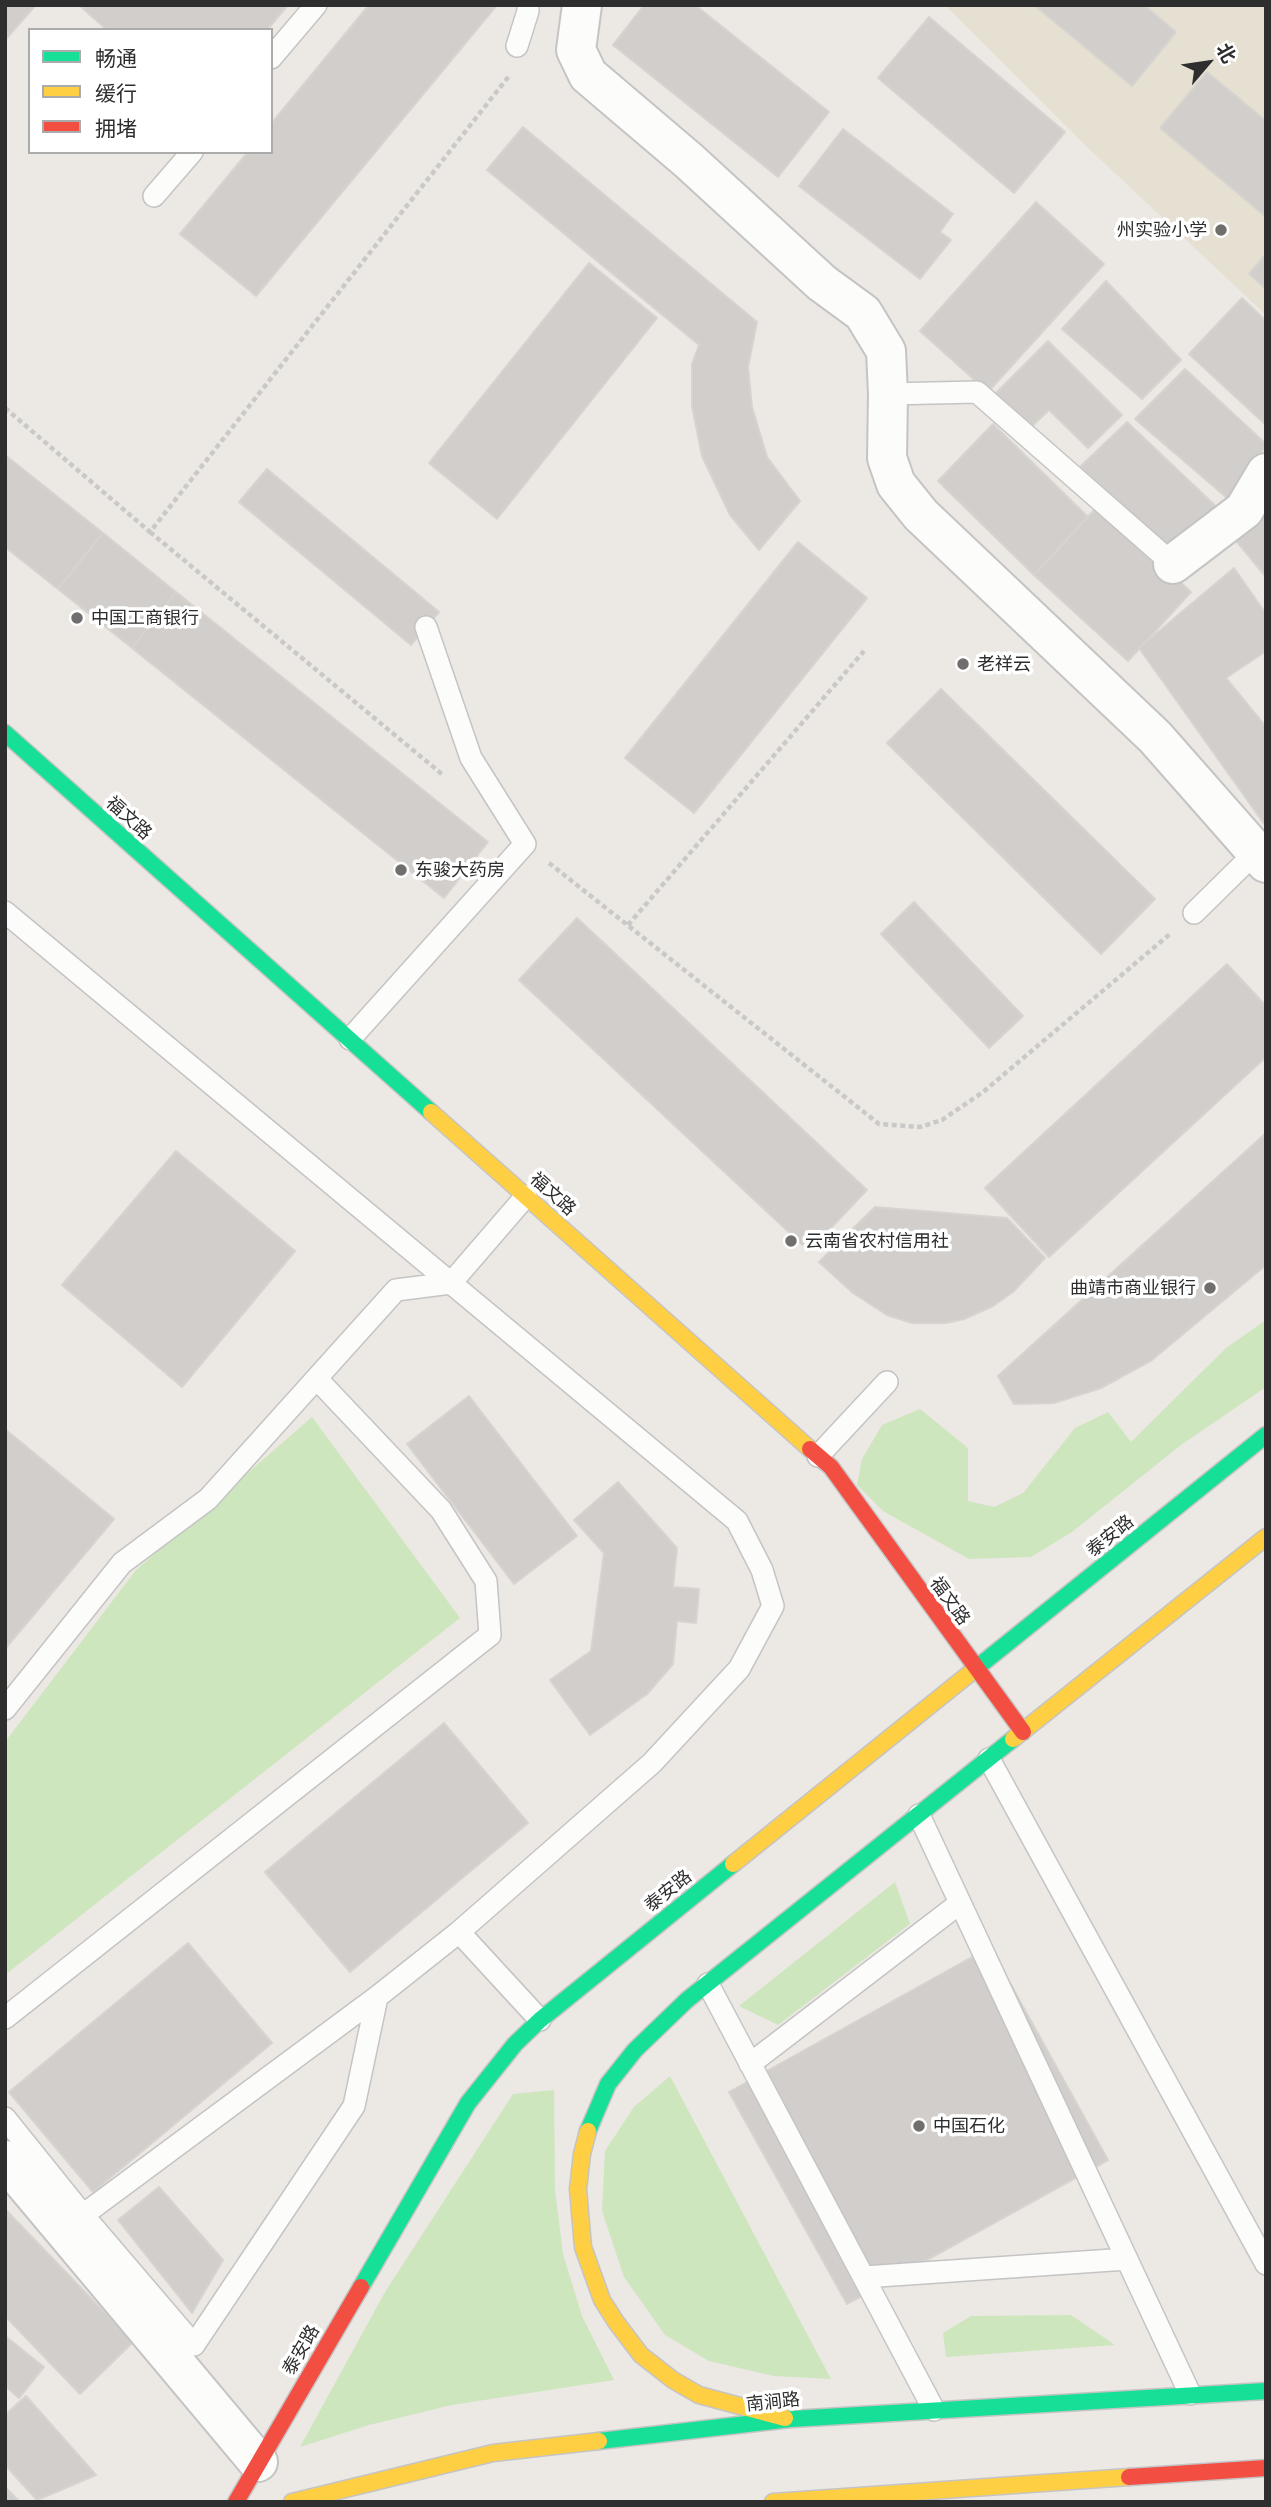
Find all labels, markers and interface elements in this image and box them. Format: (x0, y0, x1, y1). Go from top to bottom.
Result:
legend (28, 28, 273, 154)
north arrow (1173, 28, 1243, 98)
text: 北 (1212, 39, 1241, 66)
text: 畅通 (95, 45, 137, 70)
text: 缓行 (95, 80, 137, 105)
text: 拥堵 (95, 115, 137, 140)
place label: 州实验小学 (1117, 219, 1207, 241)
marker: 州实验小学 (1213, 222, 1229, 238)
place label: 中国工商银行 (91, 607, 199, 629)
marker: 中国工商银行 (69, 610, 85, 626)
place label: 老祥云 (977, 653, 1031, 675)
marker: 老祥云 (955, 656, 971, 672)
street label: 福文路 (102, 792, 156, 844)
place label: 东骏大药房 (415, 859, 505, 881)
marker: 东骏大药房 (393, 862, 409, 878)
street label: 福文路 (526, 1168, 580, 1220)
place label: 云南省农村信用社 (805, 1230, 949, 1252)
marker: 云南省农村信用社 (783, 1233, 799, 1249)
place label: 曲靖市商业银行 (1070, 1277, 1196, 1299)
marker: 曲靖市商业银行 (1202, 1280, 1218, 1296)
street label: 泰安路 (1082, 1511, 1138, 1561)
street label: 福文路 (925, 1573, 975, 1629)
street label: 泰安路 (640, 1866, 696, 1916)
place label: 中国石化 (933, 2115, 1005, 2137)
marker: 中国石化 (911, 2118, 927, 2134)
street label: 泰安路 (278, 2321, 324, 2379)
street label: 南涧路 (745, 2388, 801, 2416)

